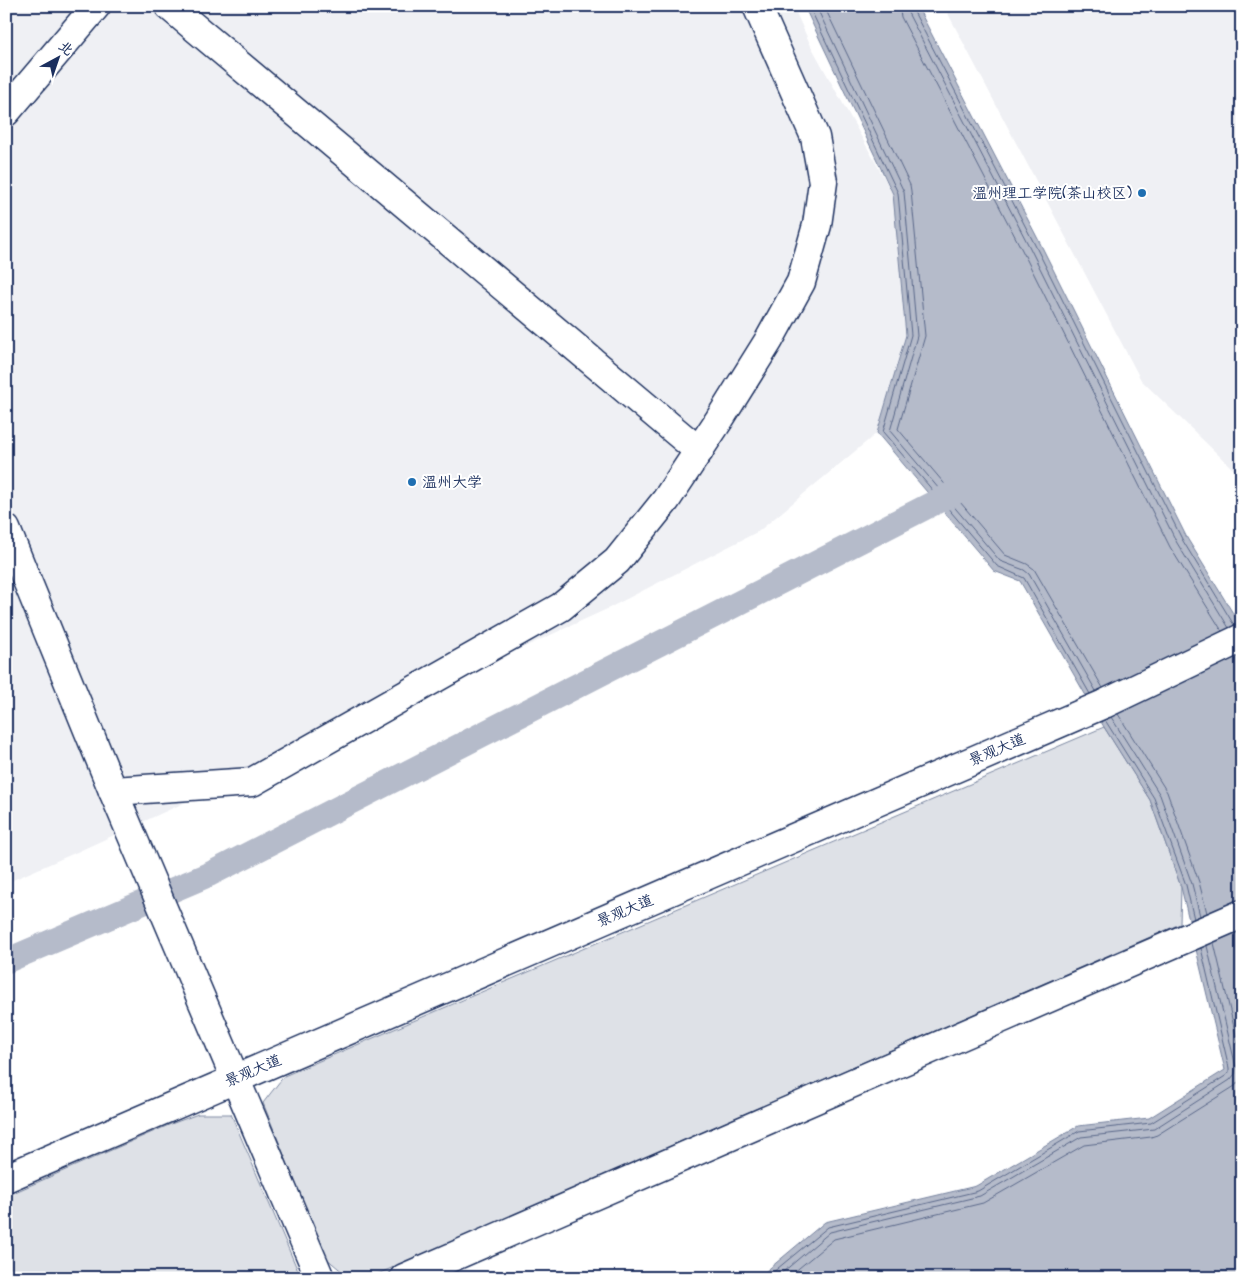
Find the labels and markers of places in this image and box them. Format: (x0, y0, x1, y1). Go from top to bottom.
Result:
place label: 温州理工学院(茶山校区) (972, 183, 1132, 204)
marker: 温州理工学院(茶山校区) (1136, 187, 1148, 199)
place label: 温州大学 (422, 472, 482, 493)
marker: 温州大学 (406, 476, 418, 488)

